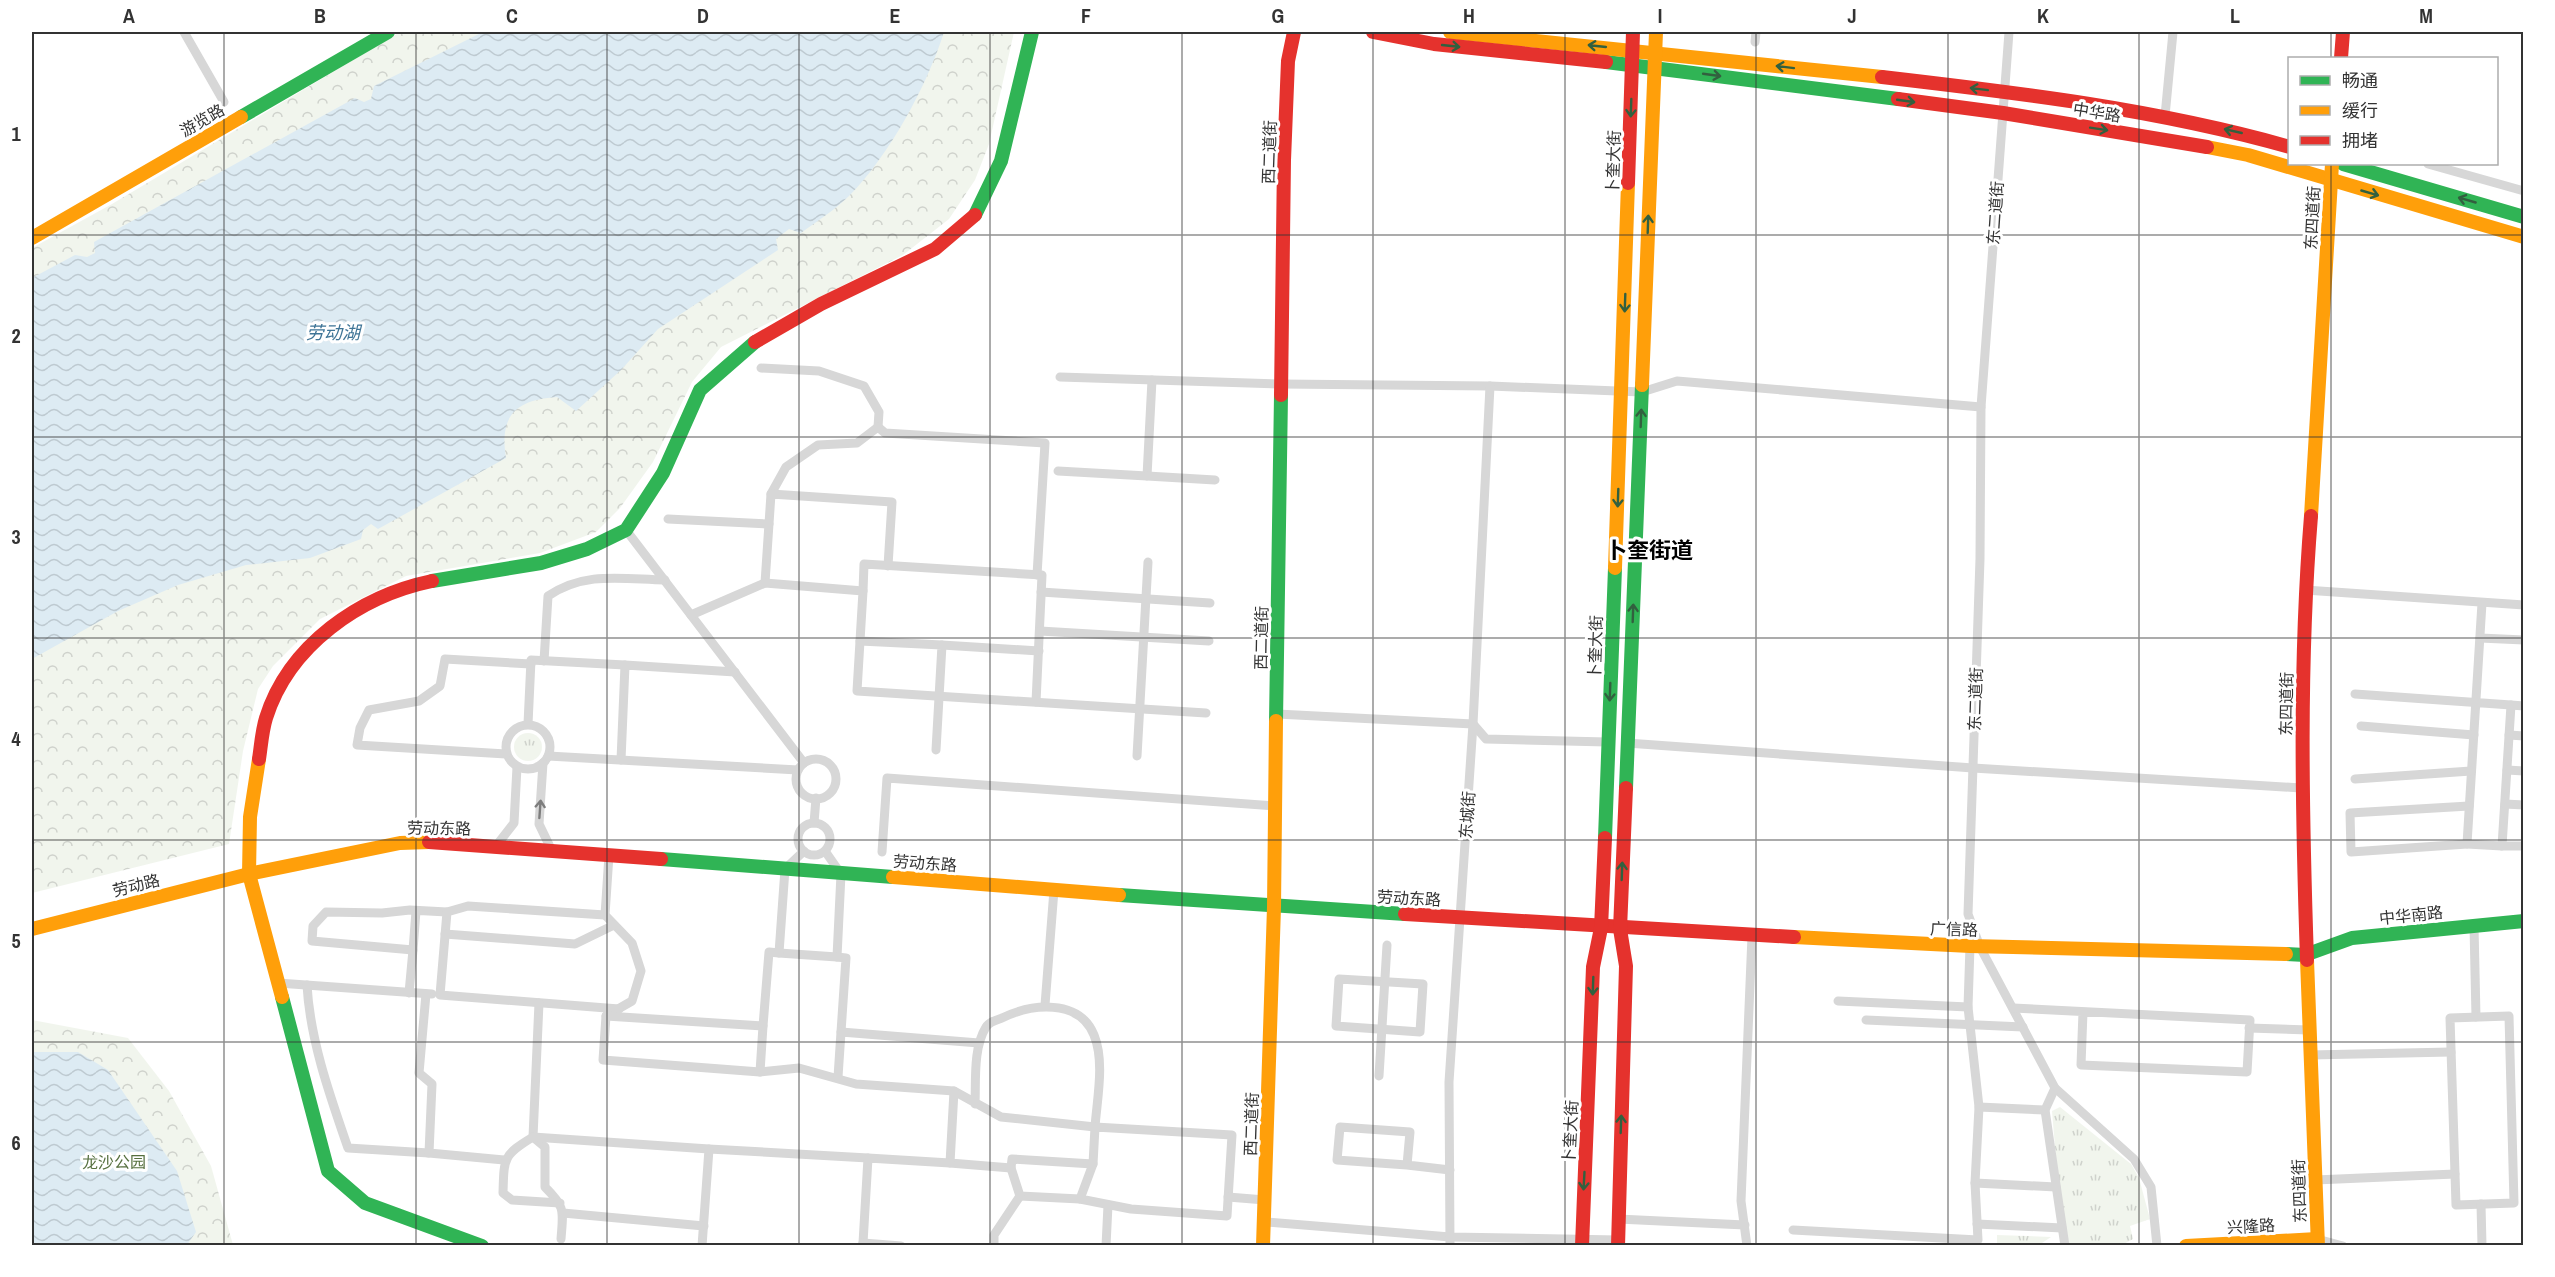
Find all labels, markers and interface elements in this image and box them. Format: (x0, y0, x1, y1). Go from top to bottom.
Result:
text: A (123, 2, 135, 29)
text: B (314, 2, 326, 29)
text: C (506, 2, 518, 29)
text: D (697, 2, 709, 29)
text: E (890, 2, 901, 29)
text: F (1081, 2, 1091, 29)
text: G (1272, 2, 1284, 29)
text: H (1463, 2, 1475, 29)
text: I (1658, 2, 1662, 29)
text: J (1847, 2, 1857, 29)
text: K (2037, 2, 2049, 29)
text: L (2230, 2, 2240, 29)
text: M (2419, 2, 2433, 29)
one-way arrow (1441, 40, 1461, 51)
one-way arrow (1588, 40, 1608, 51)
legend (2288, 57, 2498, 165)
one-way arrow (1776, 61, 1796, 72)
text: 畅通 (2342, 68, 2378, 93)
one-way arrow (1702, 70, 1722, 81)
one-way arrow (1969, 83, 1989, 94)
one-way arrow (1895, 95, 1915, 106)
one-way arrow (1626, 97, 1637, 117)
street label: 中华路 (2072, 97, 2122, 127)
street label: 游览路 (176, 98, 228, 142)
text: 缓行 (2342, 98, 2378, 123)
text: 1 (11, 120, 21, 147)
street label: 西二道街 (1257, 120, 1281, 184)
one-way arrow (2088, 123, 2108, 134)
one-way arrow (2224, 125, 2244, 136)
text: 拥堵 (2342, 128, 2378, 153)
street label: 卜奎大街 (1601, 130, 1625, 194)
street label: 东二道街 (1982, 180, 2008, 246)
street label: 东四道街 (2299, 185, 2325, 251)
one-way arrow (2360, 188, 2379, 199)
one-way arrow (2458, 194, 2477, 205)
one-way arrow (1643, 214, 1654, 234)
one-way arrow (1619, 292, 1631, 312)
water label: 劳动湖 (306, 320, 363, 345)
text: 2 (11, 322, 21, 349)
one-way arrow (1635, 409, 1646, 429)
one-way arrow (1612, 487, 1623, 507)
text: 3 (11, 523, 21, 550)
district label: 卜奎街道 (1605, 535, 1693, 565)
one-way arrow (1627, 604, 1638, 624)
street label: 西二道街 (1249, 606, 1273, 670)
street label: 卜奎大街 (1583, 615, 1607, 679)
street label: 东二道街 (1963, 667, 1987, 731)
street label: 东四道街 (2274, 672, 2298, 736)
one-way arrow (1604, 682, 1615, 702)
text: 4 (11, 725, 21, 752)
street label: 东城街 (1454, 790, 1480, 840)
one-way arrow (535, 799, 546, 819)
street label: 劳动东路 (407, 816, 471, 840)
street label: 劳动东路 (892, 850, 958, 876)
one-way arrow (1617, 862, 1628, 881)
street label: 劳动路 (110, 869, 162, 901)
street label: 劳动东路 (1376, 885, 1442, 911)
street label: 中华南路 (2378, 901, 2444, 929)
street label: 广信路 (1930, 917, 1978, 941)
text: 5 (11, 927, 21, 954)
one-way arrow (1587, 976, 1599, 996)
street label: 西二道街 (1239, 1092, 1263, 1156)
street label: 卜奎大街 (1557, 1099, 1583, 1165)
one-way arrow (1616, 1115, 1627, 1135)
text: 6 (11, 1129, 21, 1156)
park label: 龙沙公园 (82, 1151, 146, 1173)
street label: 东四道街 (2287, 1159, 2311, 1223)
one-way arrow (1579, 1171, 1590, 1191)
street label: 兴隆路 (2226, 1214, 2276, 1238)

